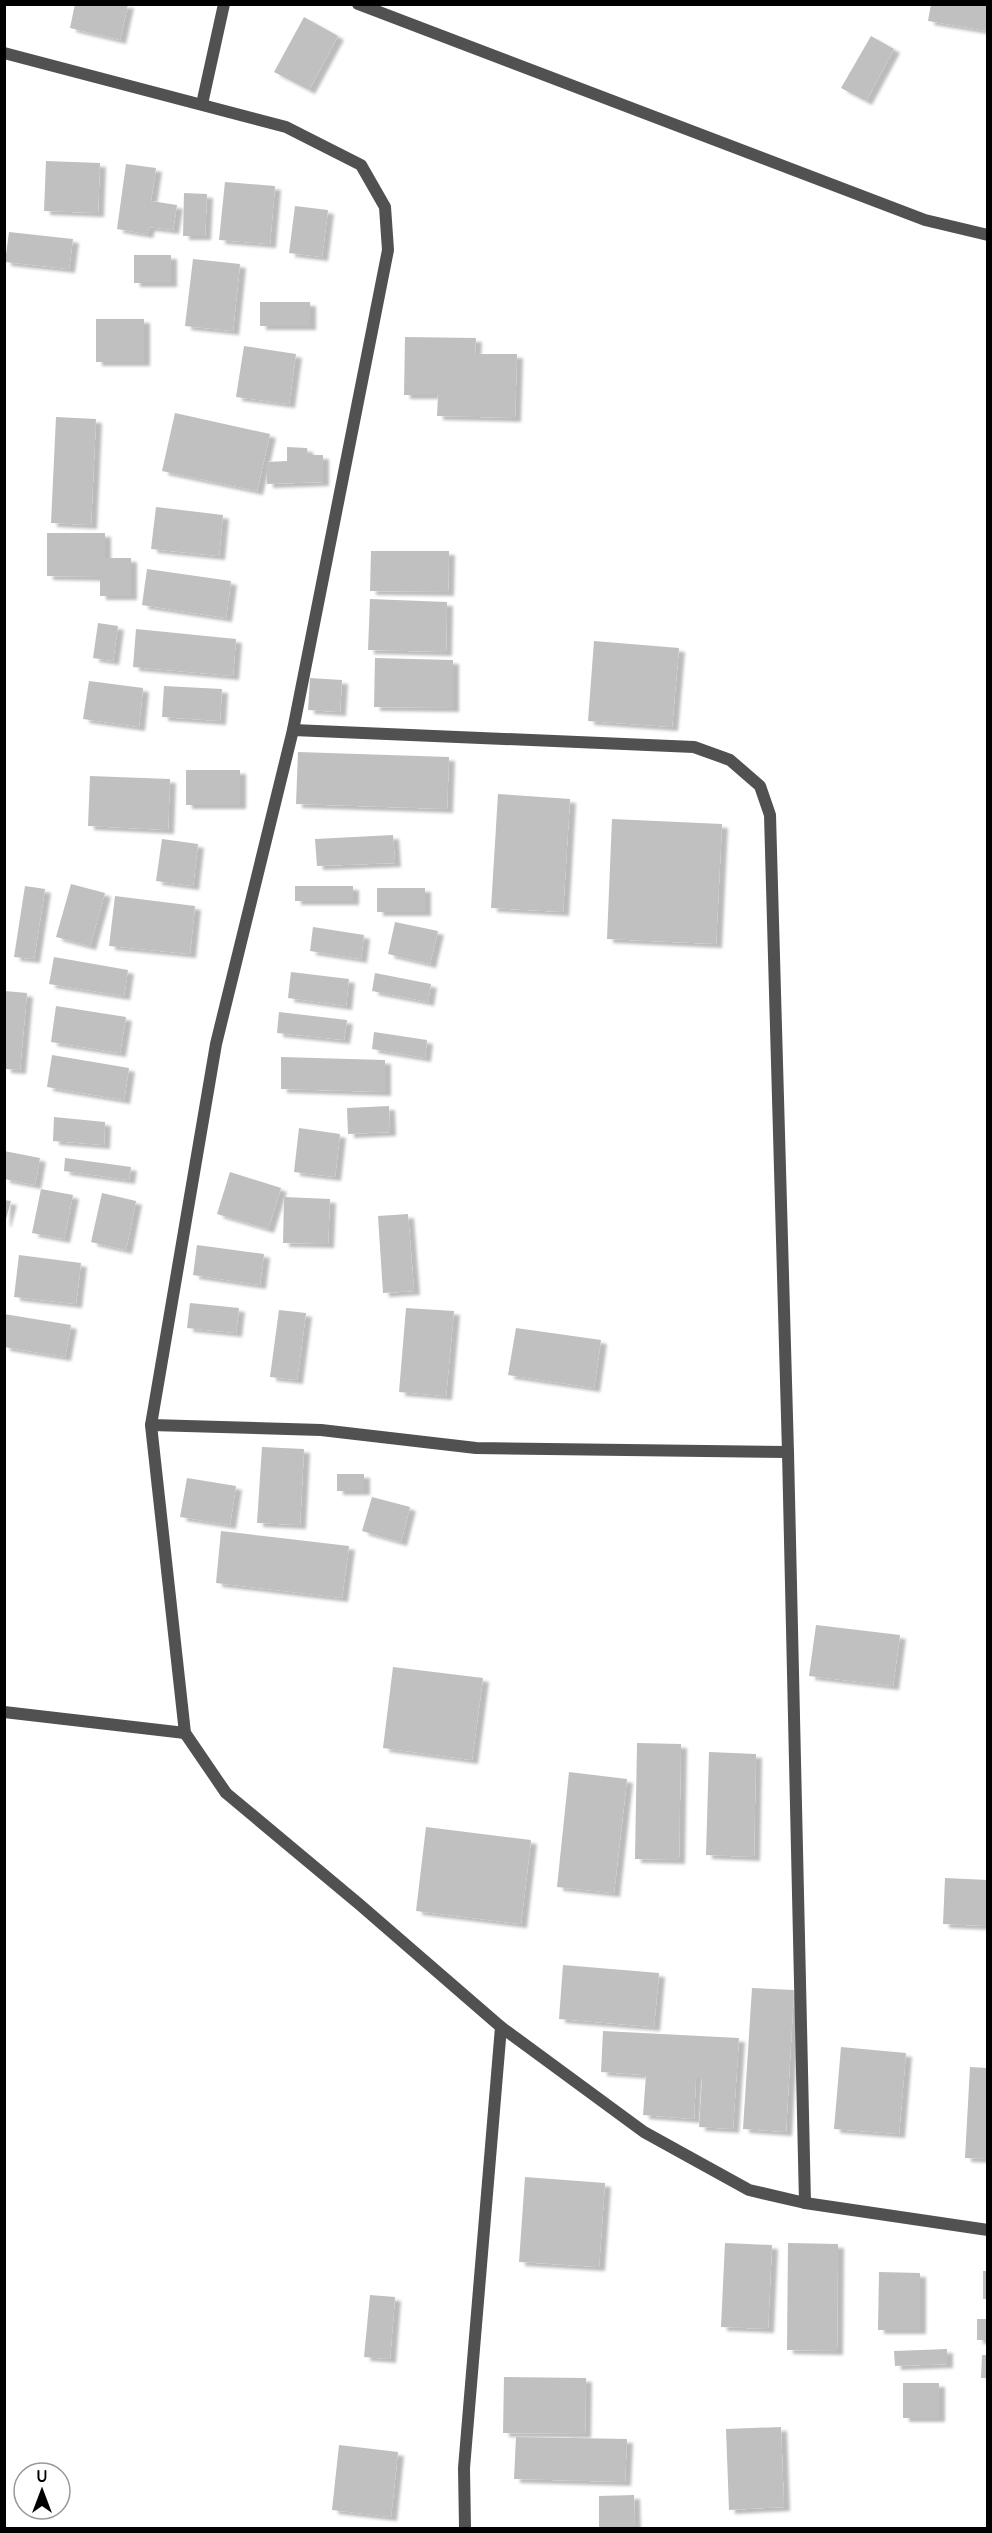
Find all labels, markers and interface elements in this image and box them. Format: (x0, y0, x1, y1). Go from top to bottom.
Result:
north arrow (12, 2461, 72, 2521)
text: U (36, 2466, 48, 2486)

